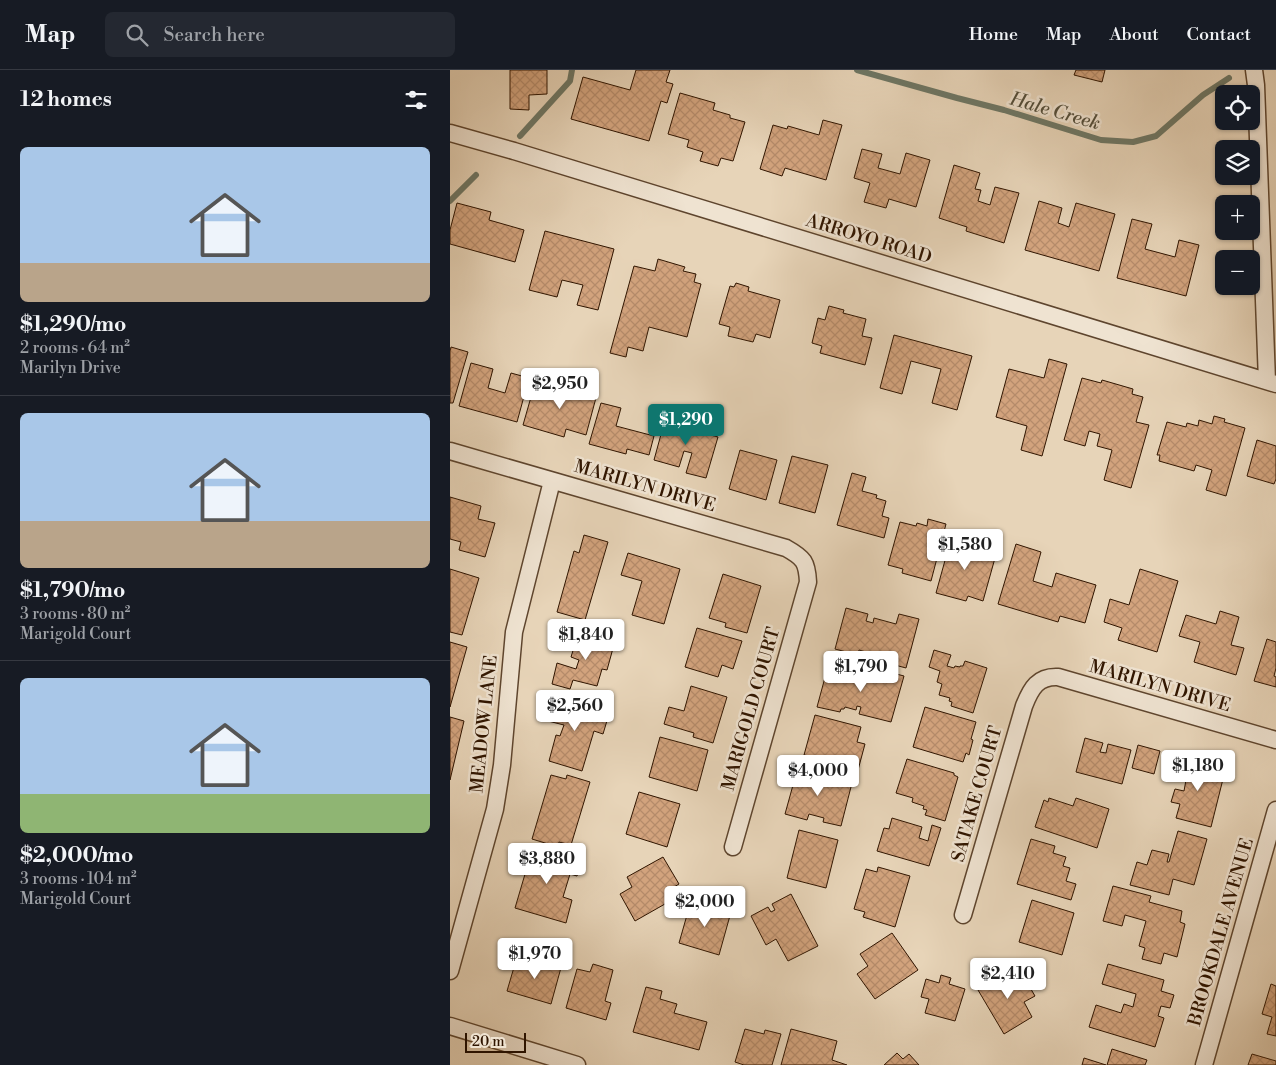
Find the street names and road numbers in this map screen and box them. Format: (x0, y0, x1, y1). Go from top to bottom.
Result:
street label: ARROYO ROAD (802, 209, 935, 269)
street label: MARILYN DRIVE (572, 455, 718, 517)
street label: MARIGOLD COURT (717, 624, 785, 794)
street label: MEADOW LANE (465, 654, 503, 794)
street label: MARILYN DRIVE (1087, 655, 1233, 717)
street label: SATAKE COURT (947, 723, 1008, 865)
street label: BROOKDALE AVENUE (1183, 835, 1259, 1030)

